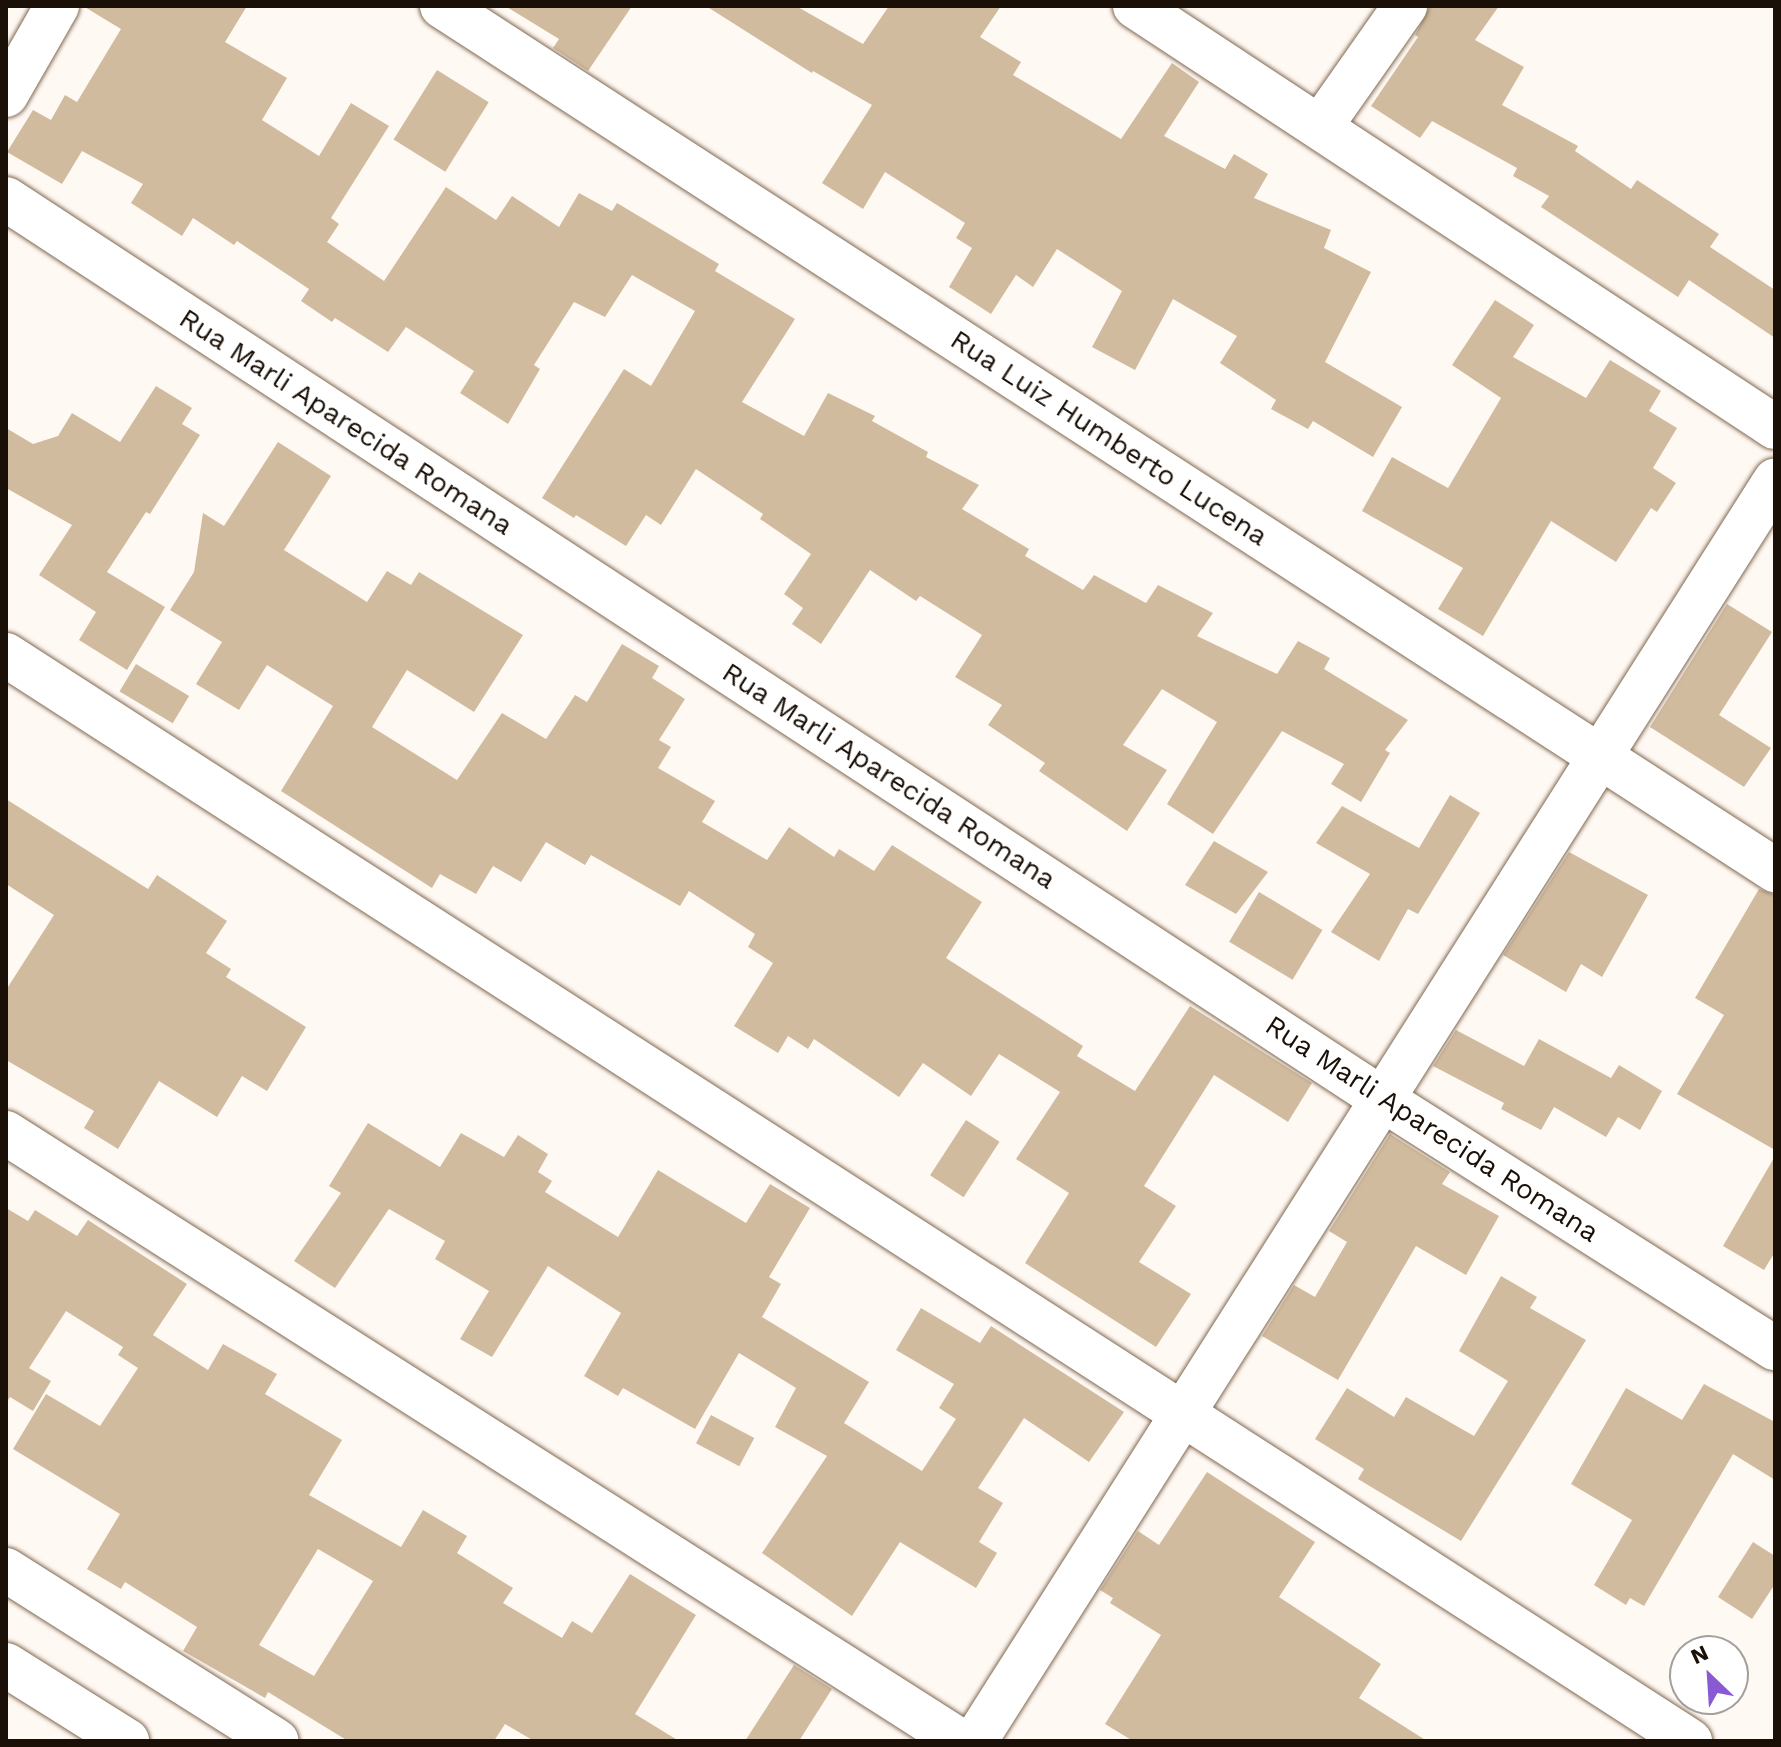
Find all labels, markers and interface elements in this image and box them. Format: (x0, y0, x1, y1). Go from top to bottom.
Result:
street label: Rua Marli Aparecida Romana (172, 301, 520, 543)
street label: Rua Luiz Humberto Lucena (944, 323, 1274, 553)
street label: Rua Marli Aparecida Romana (715, 655, 1063, 897)
street label: Rua Marli Aparecida Romana (1258, 1008, 1606, 1250)
north arrow (1669, 1635, 1749, 1715)
text: N (1687, 1640, 1712, 1669)

